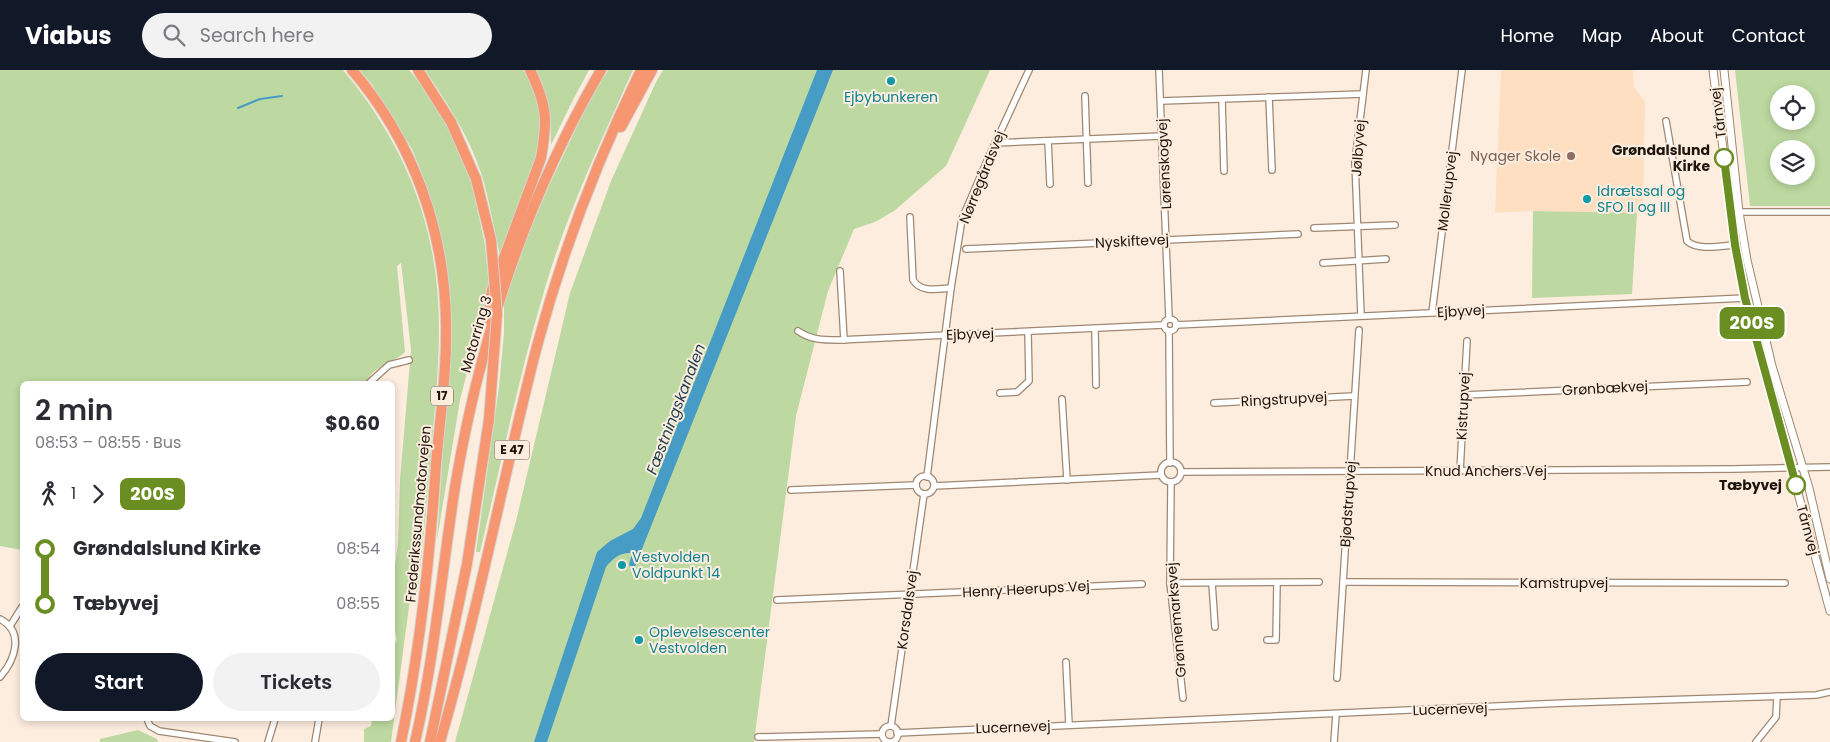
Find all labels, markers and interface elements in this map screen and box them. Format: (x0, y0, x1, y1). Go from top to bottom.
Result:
search box (142, 13, 492, 58)
text: Viabus (25, 19, 112, 52)
icon: search (160, 21, 188, 49)
text: Search here (200, 22, 314, 49)
text: Home (1500, 23, 1554, 48)
text: Map (1582, 23, 1622, 48)
text: About (1650, 23, 1704, 48)
text: Contact (1732, 23, 1805, 48)
marker: Ejbybunkeren (885, 75, 897, 87)
map controls (1770, 85, 1815, 185)
button: locate (1770, 85, 1815, 130)
street label: Tårnvej (1705, 86, 1731, 140)
place label: Ejbybunkeren (844, 87, 938, 107)
street label: Lørenskogvej (1152, 118, 1176, 210)
street label: Jølbyvej (1346, 119, 1370, 177)
street label: Nørregårdsvej (954, 127, 1010, 227)
place label: Grøndalslund Kirke (1612, 140, 1710, 176)
button: layers (1770, 140, 1815, 185)
place label: Nyager Skole (1470, 146, 1561, 166)
marker: Grøndalslund Kirke (1714, 148, 1734, 168)
street label: Mollerupvej (1432, 150, 1462, 232)
marker: Nyager Skole (1565, 150, 1577, 162)
place label: Idrætssal og SFO II og III (1597, 181, 1685, 217)
marker: Idrætssal og SFO II og III (1581, 193, 1593, 205)
street label: Nyskiftevej (1094, 229, 1170, 253)
street label: Motorring 3 (455, 293, 497, 375)
street label: Ejbyvej (1437, 300, 1485, 322)
line badge: 200S (1717, 307, 1787, 339)
text: 200S (1730, 310, 1774, 335)
street label: Ejbyvej (946, 323, 994, 345)
water label: Fæstningskanalen (641, 340, 710, 477)
street label: Kistrupvej (1451, 372, 1475, 440)
street label: Grønbækvej (1561, 376, 1649, 400)
road number: 17 (431, 386, 453, 406)
street label: Ringstrupvej (1240, 387, 1328, 411)
text: 2 min (35, 391, 113, 430)
text: $0.60 (325, 410, 380, 437)
street label: Frederikssundmotorvejen (400, 425, 436, 603)
text: 08:53 – 08:55 · Bus (35, 431, 181, 454)
road number: E 47 (494, 440, 530, 460)
street label: Bjødstrupvej (1335, 460, 1361, 548)
street label: Knud Anchers Vej (1425, 461, 1547, 481)
place label: Tæbyvej (1719, 475, 1782, 495)
marker: Tæbyvej (1786, 475, 1806, 495)
icon: walk (35, 480, 63, 508)
icon: forward (84, 480, 112, 508)
text: 200S (130, 481, 175, 506)
text: 1 (71, 482, 76, 505)
street label: Tårnvej (1792, 503, 1824, 557)
text: Grøndalslund Kirke (73, 535, 261, 562)
text: 08:54 (336, 537, 380, 560)
place label: Vestvolden Voldpunkt 14 (632, 547, 720, 583)
marker: Vestvolden Voldpunkt 14 (616, 559, 628, 571)
street label: Grønnemarksvej (1161, 562, 1191, 678)
street label: Korsdalsvej (892, 569, 922, 651)
street label: Kamstrupvej (1520, 573, 1608, 593)
street label: Henry Heerups Vej (962, 576, 1090, 602)
text: Tæbyvej (73, 590, 159, 617)
text: 08:55 (336, 592, 380, 615)
place label: Oplevelsescenter Vestvolden (649, 622, 770, 658)
marker: Oplevelsescenter Vestvolden (633, 634, 645, 646)
button: Start (35, 653, 203, 711)
button: Tickets (213, 653, 380, 711)
street label: Lucernevej (1412, 698, 1488, 720)
street label: Lucernevej (975, 716, 1051, 738)

